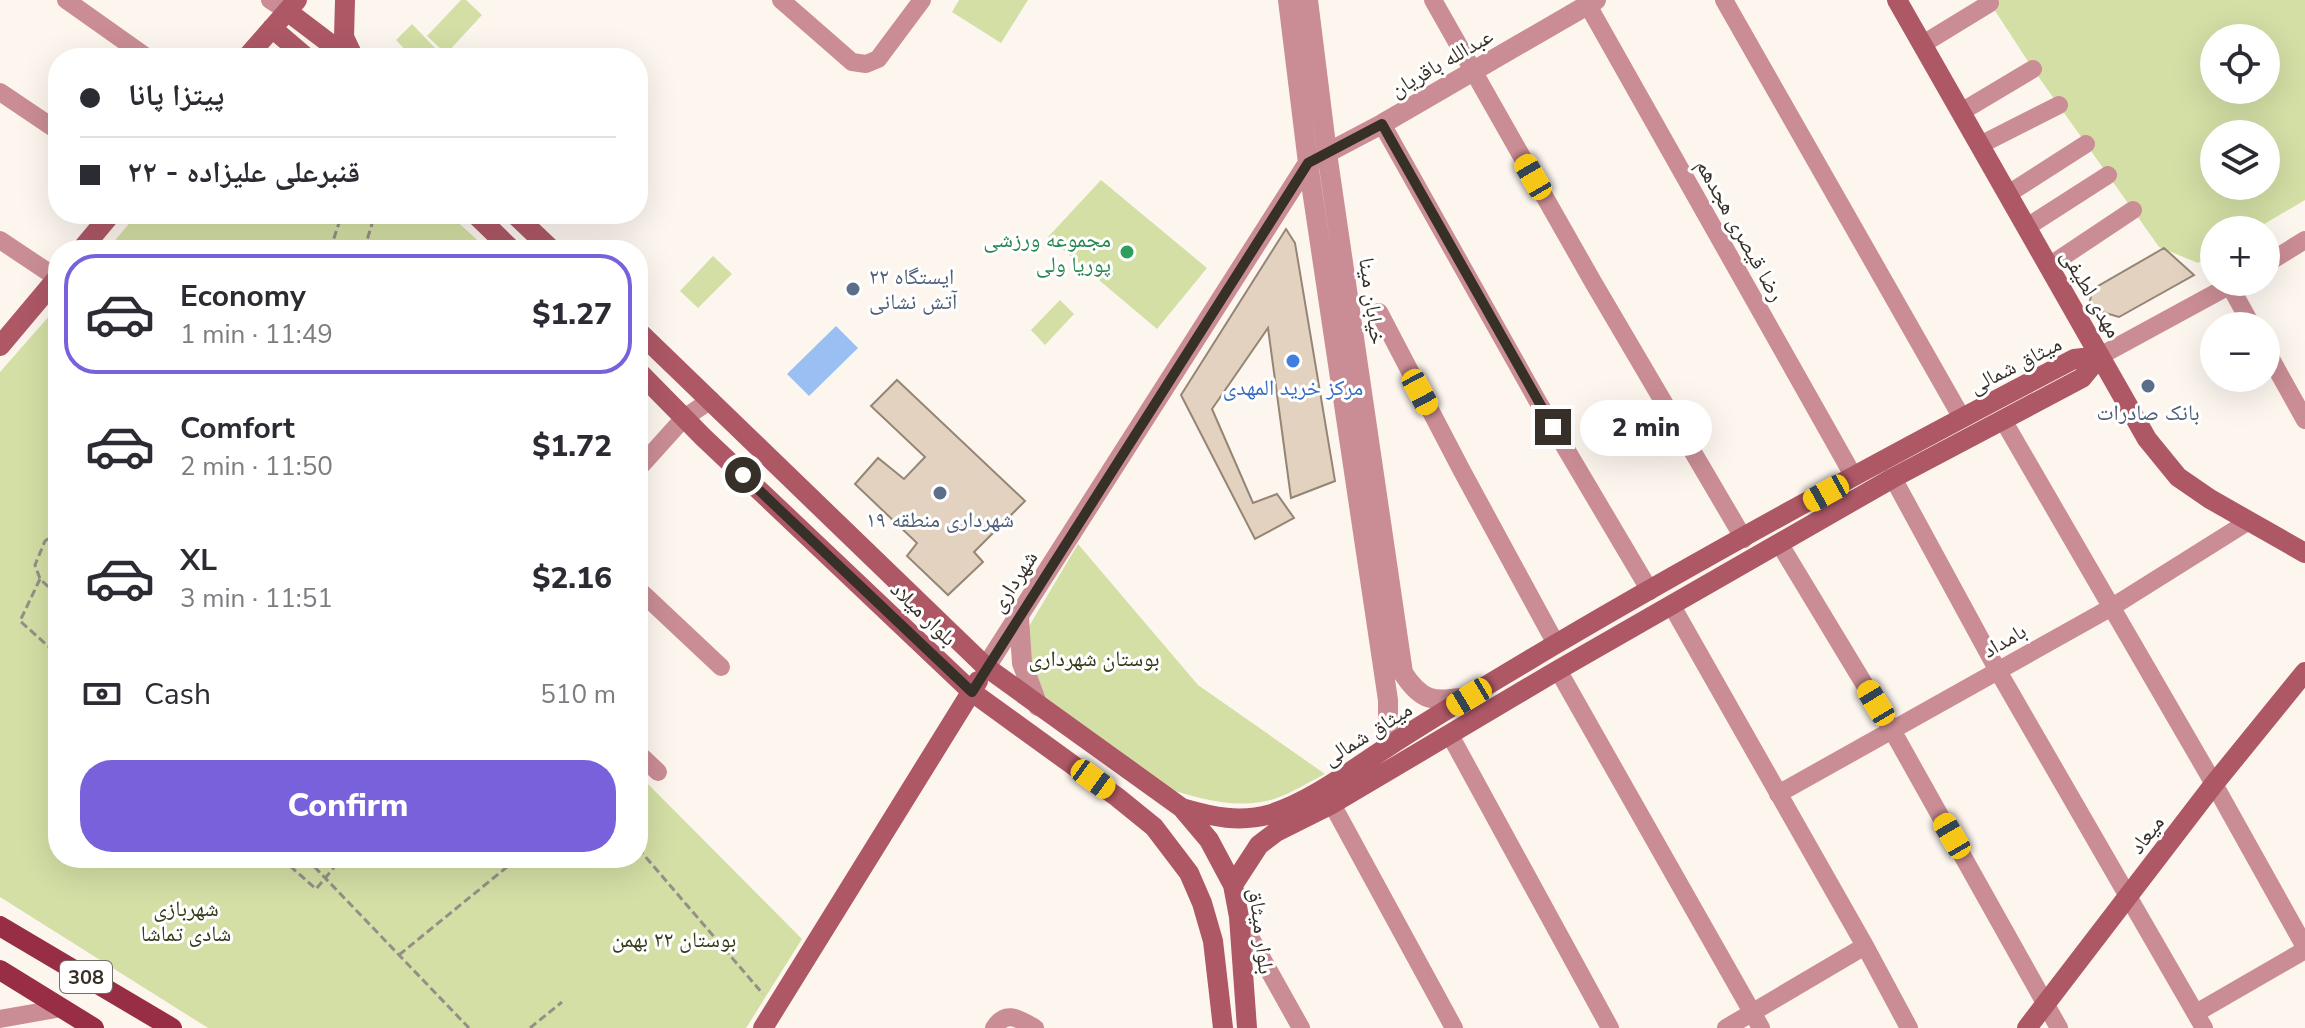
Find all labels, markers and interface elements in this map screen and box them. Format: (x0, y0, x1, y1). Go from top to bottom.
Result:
street label: عبدالله باقریان (1384, 21, 1499, 105)
map controls (2200, 24, 2280, 392)
button: locate (2200, 24, 2280, 104)
text: پیتزا پانا (128, 75, 224, 116)
button: layers (2200, 120, 2280, 200)
car (1511, 150, 1555, 204)
text: قنبرعلی علیزاده - ۲۲ (128, 152, 360, 193)
street label: رضا قیصری هجدهم (1689, 154, 1792, 307)
button: + (2200, 216, 2280, 296)
place label: مجموعه ورزشی پوریا ولی (983, 225, 1111, 280)
marker: مجموعه ورزشی پوریا ولی (1118, 243, 1136, 261)
street label: مهدی لطیفی (2054, 243, 2129, 344)
street label: خیابان مینا (1351, 256, 1393, 347)
place label: ایستگاه ۲۲ آتش نشانی (869, 262, 958, 317)
text: Economy (180, 276, 306, 317)
icon: car (84, 278, 156, 350)
marker: ایستگاه ۲۲ آتش نشانی (844, 280, 862, 298)
text: $1.27 (532, 294, 612, 335)
button: − (2200, 312, 2280, 392)
text: 1 min · 11:49 (180, 317, 333, 352)
street label: میثاق شمالی (1964, 329, 2067, 401)
marker: مرکز خرید المهدی (1284, 352, 1302, 370)
car (1398, 365, 1442, 419)
place label: مرکز خرید المهدی (1223, 373, 1363, 403)
marker: بانک صادرات (2139, 377, 2157, 395)
place label: بانک صادرات (2096, 398, 2200, 428)
callout: 2 min (1581, 399, 1713, 455)
text: Comfort (180, 408, 295, 449)
route end (1535, 409, 1571, 445)
icon: car (84, 410, 156, 482)
text: 2 min (1612, 410, 1680, 445)
text: $1.72 (532, 426, 612, 467)
text: 2 min · 11:50 (180, 449, 333, 484)
route start (725, 457, 761, 493)
car (1799, 471, 1853, 515)
marker: شهرداری منطقه ۱۹ (931, 484, 949, 502)
place label: شهرداری منطقه ۱۹ (866, 505, 1014, 535)
text: XL (180, 540, 217, 581)
icon: car (84, 542, 156, 614)
street label: شهرداری (983, 545, 1045, 618)
text: $2.16 (532, 558, 612, 599)
street label: بلوار میلاد (884, 575, 963, 653)
text: 3 min · 11:51 (180, 581, 333, 616)
street label: بامداد (1977, 616, 2032, 665)
park label: بوستان شهرداری (1028, 644, 1160, 674)
icon: cash (80, 672, 124, 716)
text: Cash (144, 674, 211, 715)
car (1442, 674, 1496, 720)
car (1853, 676, 1899, 730)
text: 510 m (540, 677, 616, 712)
street label: میثاق شمالی (1317, 695, 1418, 773)
car (1067, 755, 1119, 803)
button: Confirm (80, 760, 616, 852)
car (1930, 809, 1974, 863)
street label: میعاد (2122, 809, 2171, 860)
street label: بلوار میثاق (1241, 886, 1281, 976)
park label: شهربازی شادی تماشا (141, 894, 231, 949)
park label: بوستان ۲۲ بهمن (612, 925, 736, 955)
road number: 308 (60, 961, 112, 993)

